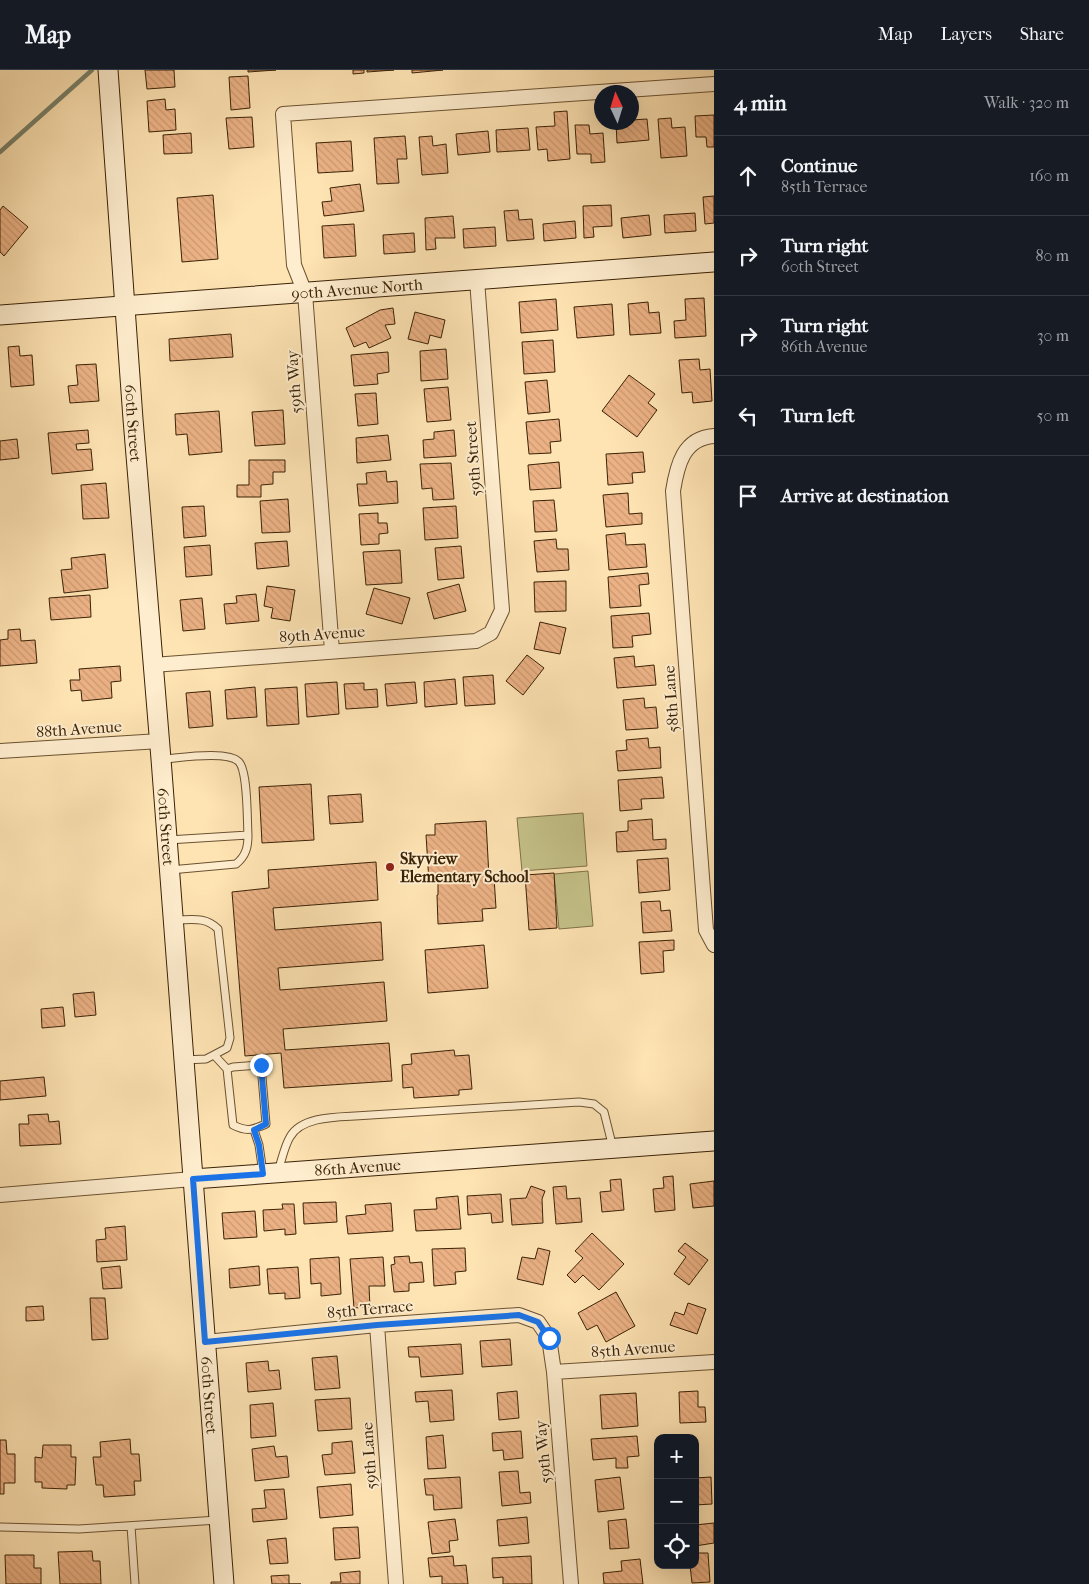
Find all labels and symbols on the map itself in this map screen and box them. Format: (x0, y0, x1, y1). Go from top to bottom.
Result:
north arrow (594, 85, 639, 130)
street label: 90th Avenue North (291, 274, 424, 303)
street label: 59th Way (282, 349, 306, 414)
street label: 60th Street (121, 384, 146, 463)
street label: 59th Street (461, 420, 485, 497)
street label: 89th Avenue (278, 622, 366, 646)
street label: 58th Lane (659, 665, 683, 733)
street label: 88th Avenue (36, 717, 123, 741)
street label: 60th Street (154, 787, 179, 867)
place label: Skyview Elementary School (400, 849, 529, 887)
marker: Skyview Elementary School (384, 861, 396, 873)
route end (250, 1054, 273, 1077)
street label: 86th Avenue (314, 1154, 401, 1180)
street label: 85th Terrace (326, 1296, 414, 1322)
route start (538, 1327, 561, 1350)
street label: 85th Avenue (590, 1337, 676, 1361)
street label: 60th Street (197, 1356, 222, 1435)
street label: 59th Way (531, 1419, 555, 1485)
street label: 59th Lane (357, 1422, 381, 1490)

